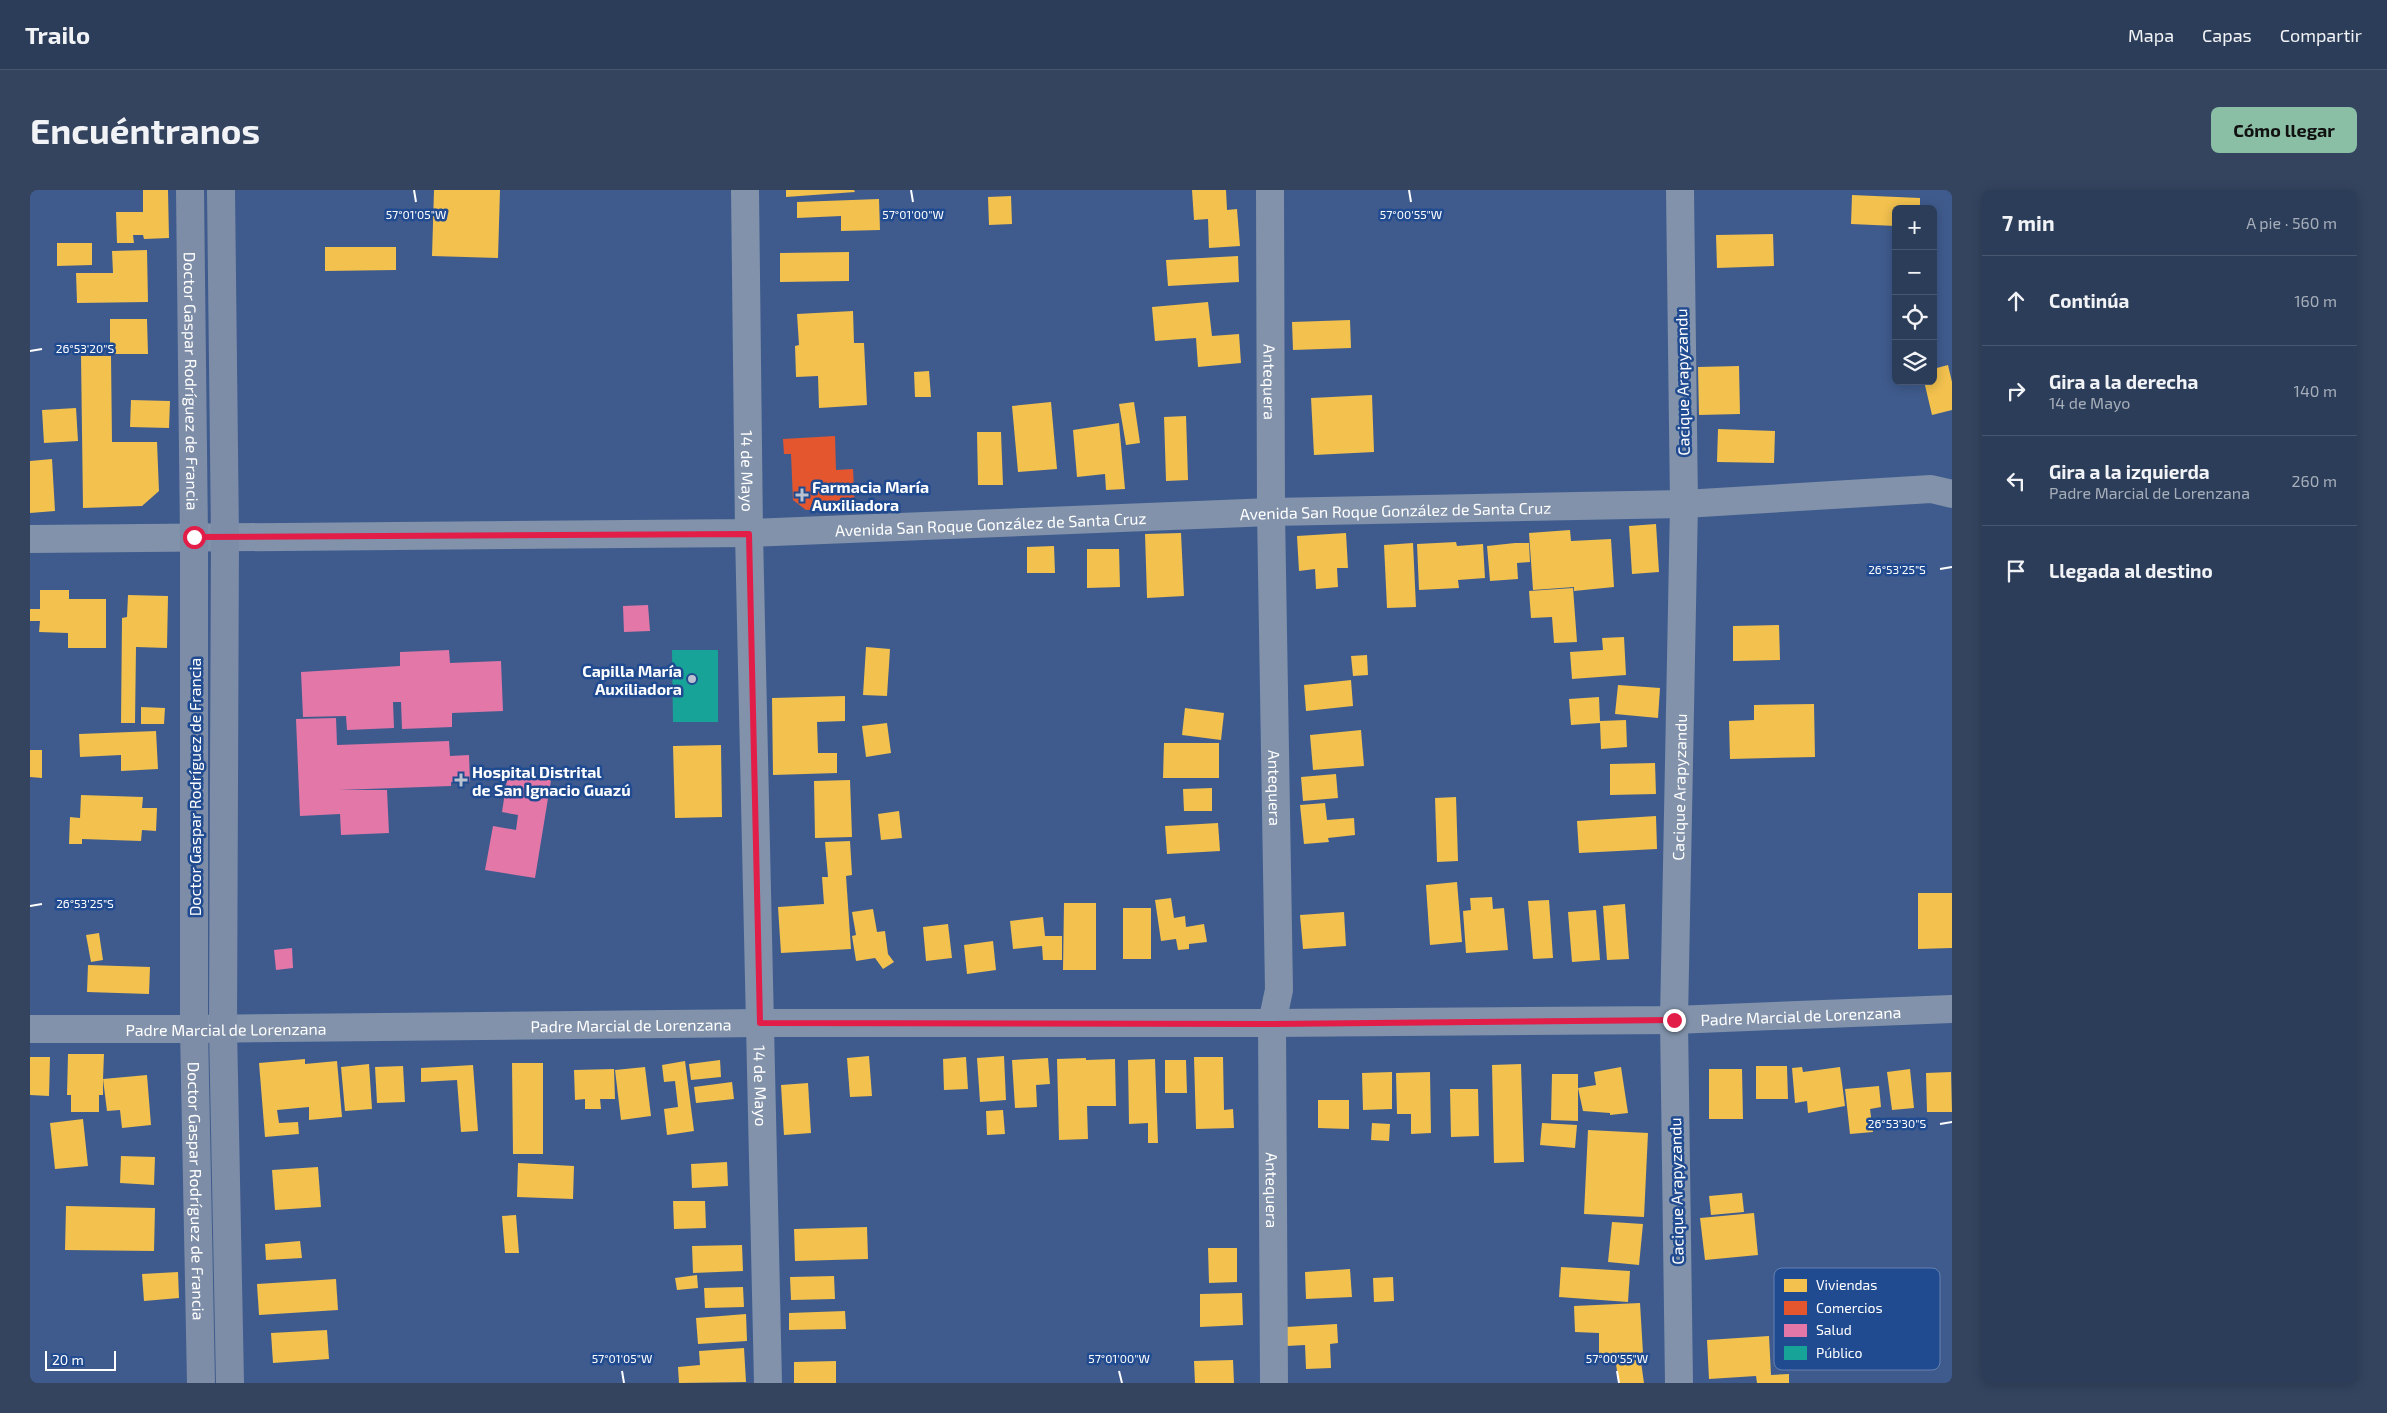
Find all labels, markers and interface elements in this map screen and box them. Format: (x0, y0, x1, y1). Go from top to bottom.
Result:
text: Trailo (25, 20, 90, 49)
text: Mapa (2128, 24, 2174, 46)
text: Capas (2202, 24, 2252, 46)
text: Compartir (2280, 24, 2362, 46)
button: Cómo llegar (2211, 107, 2357, 153)
text: Encuéntranos (30, 109, 260, 151)
map controls (1892, 205, 1937, 385)
button: + (1892, 205, 1937, 250)
text: 57°01'05"W (386, 207, 446, 221)
text: 57°01'00"W (882, 207, 944, 221)
text: 57°00'55"W (1380, 207, 1442, 221)
text: 7 min (2002, 210, 2055, 235)
text: A pie · 560 m (2246, 213, 2337, 232)
button: − (1892, 250, 1937, 295)
street label: Doctor Gaspar Rodríguez de Francia (181, 251, 203, 511)
icon: ahead (2002, 287, 2030, 315)
text: Continúa (2049, 289, 2129, 312)
text: 160 m (2294, 291, 2337, 310)
button: locate (1892, 295, 1937, 340)
street label: Cacique Arapyzandu (1671, 308, 1693, 456)
button: layers (1892, 340, 1937, 385)
text: 26°53'20"S (56, 341, 115, 355)
street label: Antequera (1261, 344, 1280, 420)
text: Gira a la derecha (2049, 370, 2198, 393)
icon: right (2002, 377, 2030, 405)
text: 140 m (2294, 381, 2337, 400)
text: 14 de Mayo (2049, 393, 2130, 412)
street label: 14 de Mayo (738, 430, 758, 512)
text: Gira a la izquierda (2049, 460, 2210, 483)
icon: left (2002, 467, 2030, 495)
text: 260 m (2292, 471, 2337, 490)
place label: Farmacia María Auxiliadora (812, 477, 929, 514)
text: Padre Marcial de Lorenzana (2049, 483, 2250, 502)
marker: Farmacia María Auxiliadora (796, 489, 808, 501)
street label: Avenida San Roque González de Santa Cruz (1239, 497, 1552, 523)
street label: Avenida San Roque González de Santa Cruz (835, 508, 1147, 539)
route start (183, 526, 206, 549)
icon: arrive (2002, 557, 2030, 585)
text: Llegada al destino (2049, 559, 2213, 582)
text: 26°53'25"S (1868, 562, 1926, 576)
street label: Doctor Gaspar Rodríguez de Francia (185, 658, 204, 916)
place label: Capilla María Auxiliadora (582, 661, 682, 698)
marker: Capilla María Auxiliadora (686, 673, 698, 685)
street label: Cacique Arapyzandu (1668, 713, 1689, 861)
street label: Antequera (1265, 750, 1286, 826)
place label: Hospital Distrital de San Ignacio Guazú (472, 762, 631, 799)
marker: Hospital Distrital de San Ignacio Guazú (454, 773, 468, 787)
text: 26°53'25"S (56, 896, 114, 910)
street label: Padre Marcial de Lorenzana (1700, 1002, 1902, 1028)
route end (1663, 1009, 1686, 1032)
street label: Padre Marcial de Lorenzana (530, 1014, 732, 1035)
street label: Padre Marcial de Lorenzana (125, 1018, 327, 1039)
street label: 14 de Mayo (751, 1045, 772, 1127)
street label: Doctor Gaspar Rodríguez de Francia (185, 1061, 209, 1321)
text: 26°53'30"S (1868, 1116, 1926, 1130)
street label: Cacique Arapyzandu (1665, 1117, 1687, 1265)
street label: Antequera (1263, 1152, 1283, 1228)
legend (1774, 1268, 1940, 1370)
text: Viviendas (1816, 1276, 1877, 1293)
text: Comercios (1816, 1299, 1883, 1316)
text: Salud (1816, 1321, 1852, 1338)
text: Público (1816, 1344, 1863, 1361)
scale bar (45, 1348, 116, 1371)
text: 20 m (52, 1351, 84, 1368)
text: 57°01'05"W (592, 1351, 652, 1365)
text: 57°01'00"W (1088, 1351, 1150, 1365)
text: 57°00'55"W (1586, 1351, 1648, 1365)

